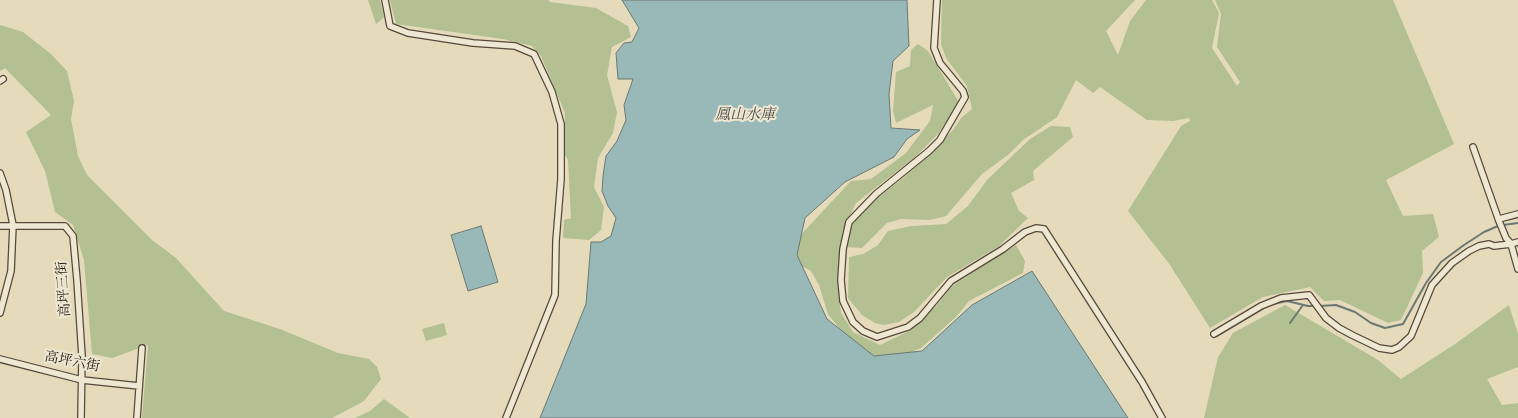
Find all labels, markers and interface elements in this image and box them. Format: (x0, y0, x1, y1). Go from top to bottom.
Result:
water label: 鳳山水庫 (715, 107, 775, 125)
street label: 高坪三街 (55, 260, 75, 318)
street label: 高坪六街 (43, 349, 101, 377)

